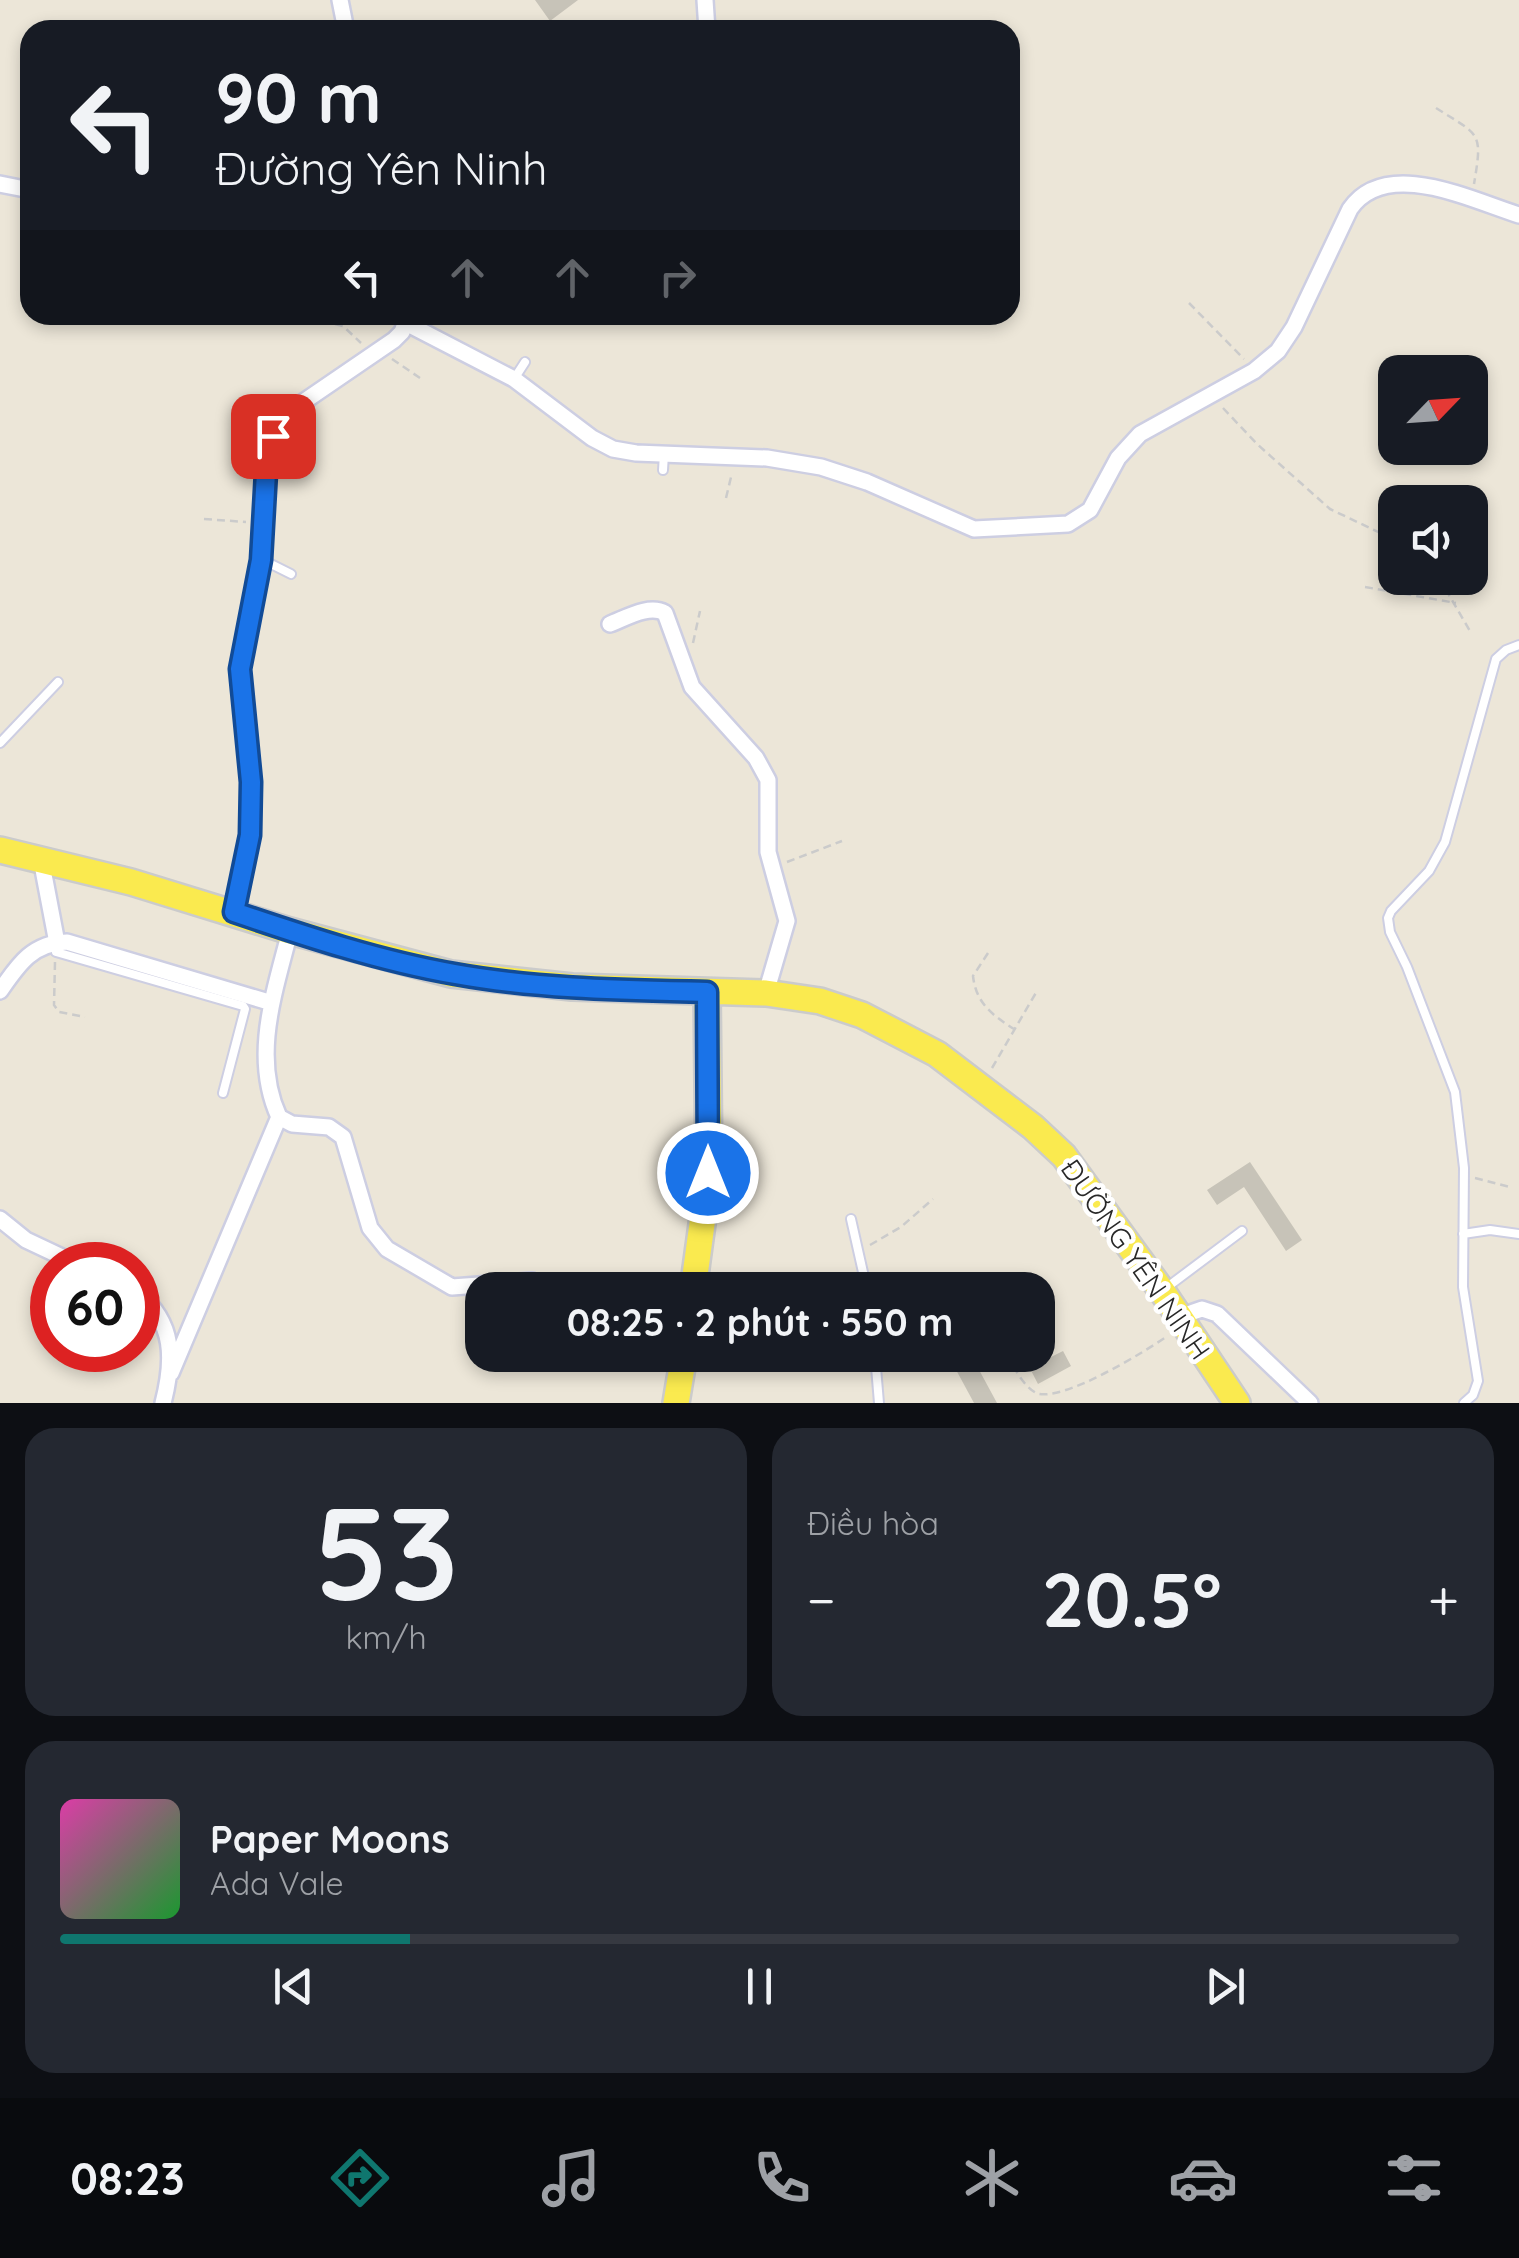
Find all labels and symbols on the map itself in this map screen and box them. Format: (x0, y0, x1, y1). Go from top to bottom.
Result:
north arrow (1378, 355, 1488, 465)
pin (231, 394, 316, 479)
position arrow (656, 1121, 760, 1225)
street label: ĐƯỜNG YÊN NINH (1054, 1152, 1218, 1366)
speed limit sign: 60 (30, 1242, 160, 1372)

